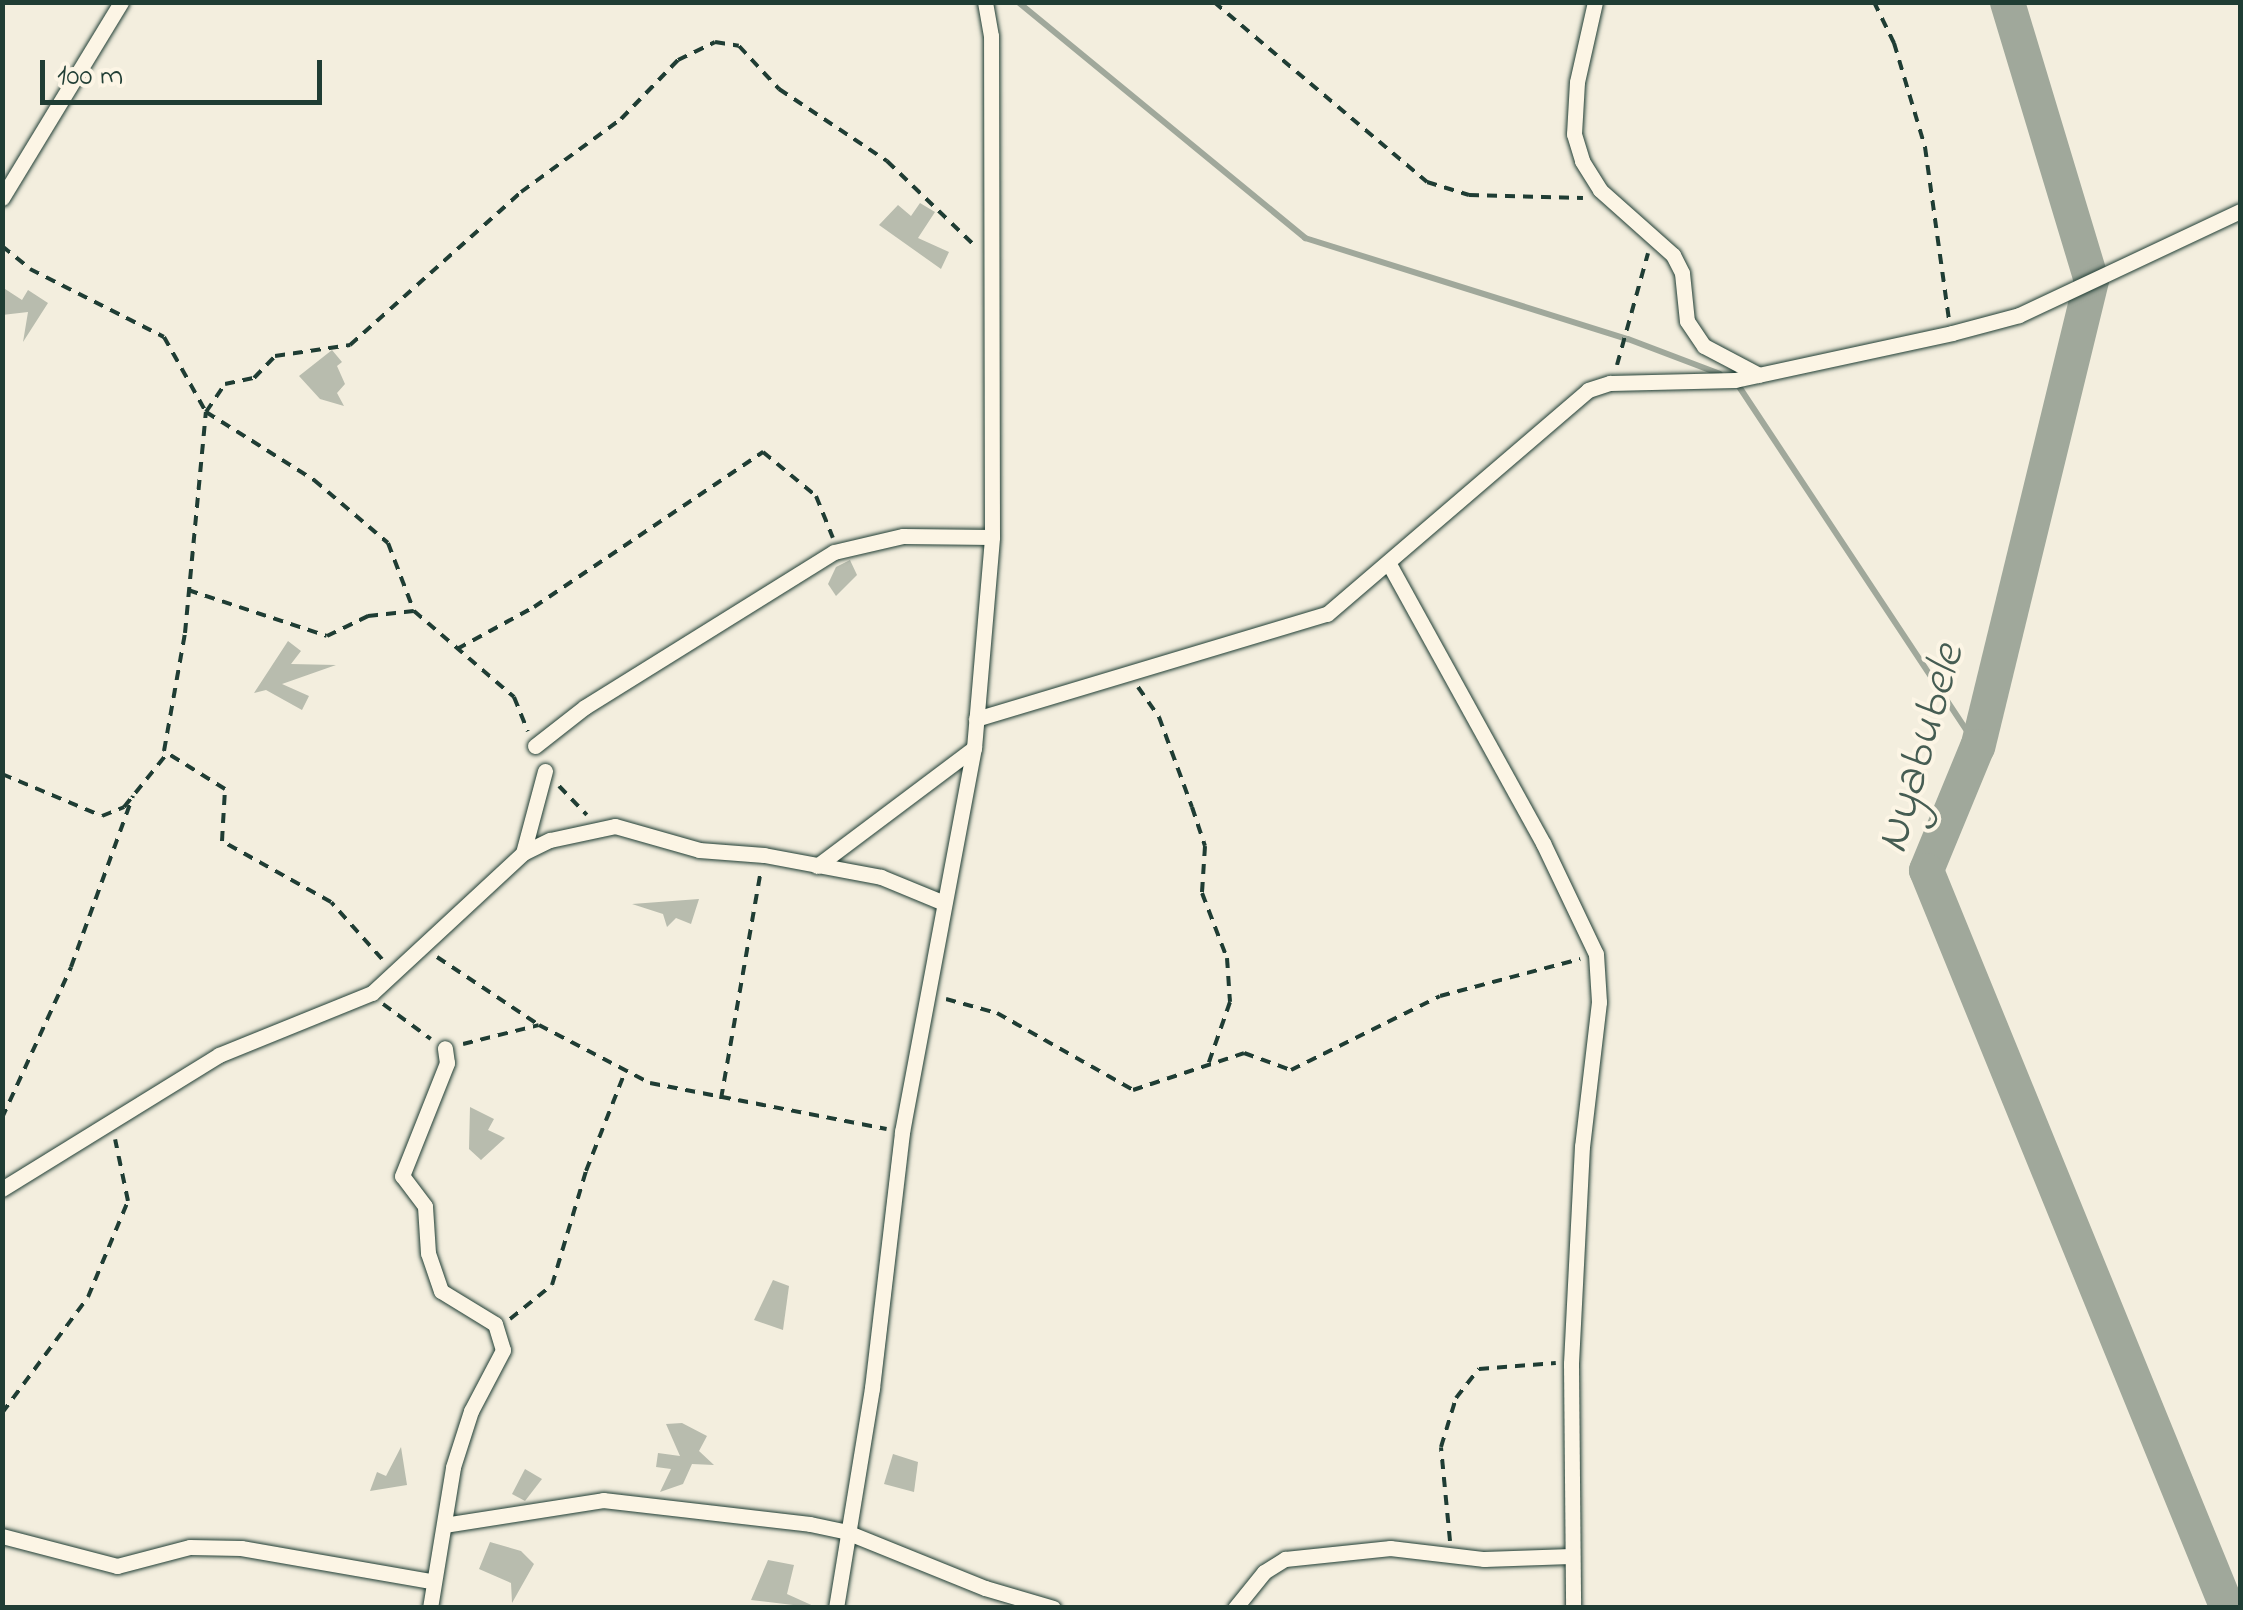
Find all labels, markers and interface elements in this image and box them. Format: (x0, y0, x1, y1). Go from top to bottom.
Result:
scale bar (45, 40, 328, 102)
text: 100 m (57, 55, 123, 99)
water label: Nyabubele (1865, 638, 1979, 860)

